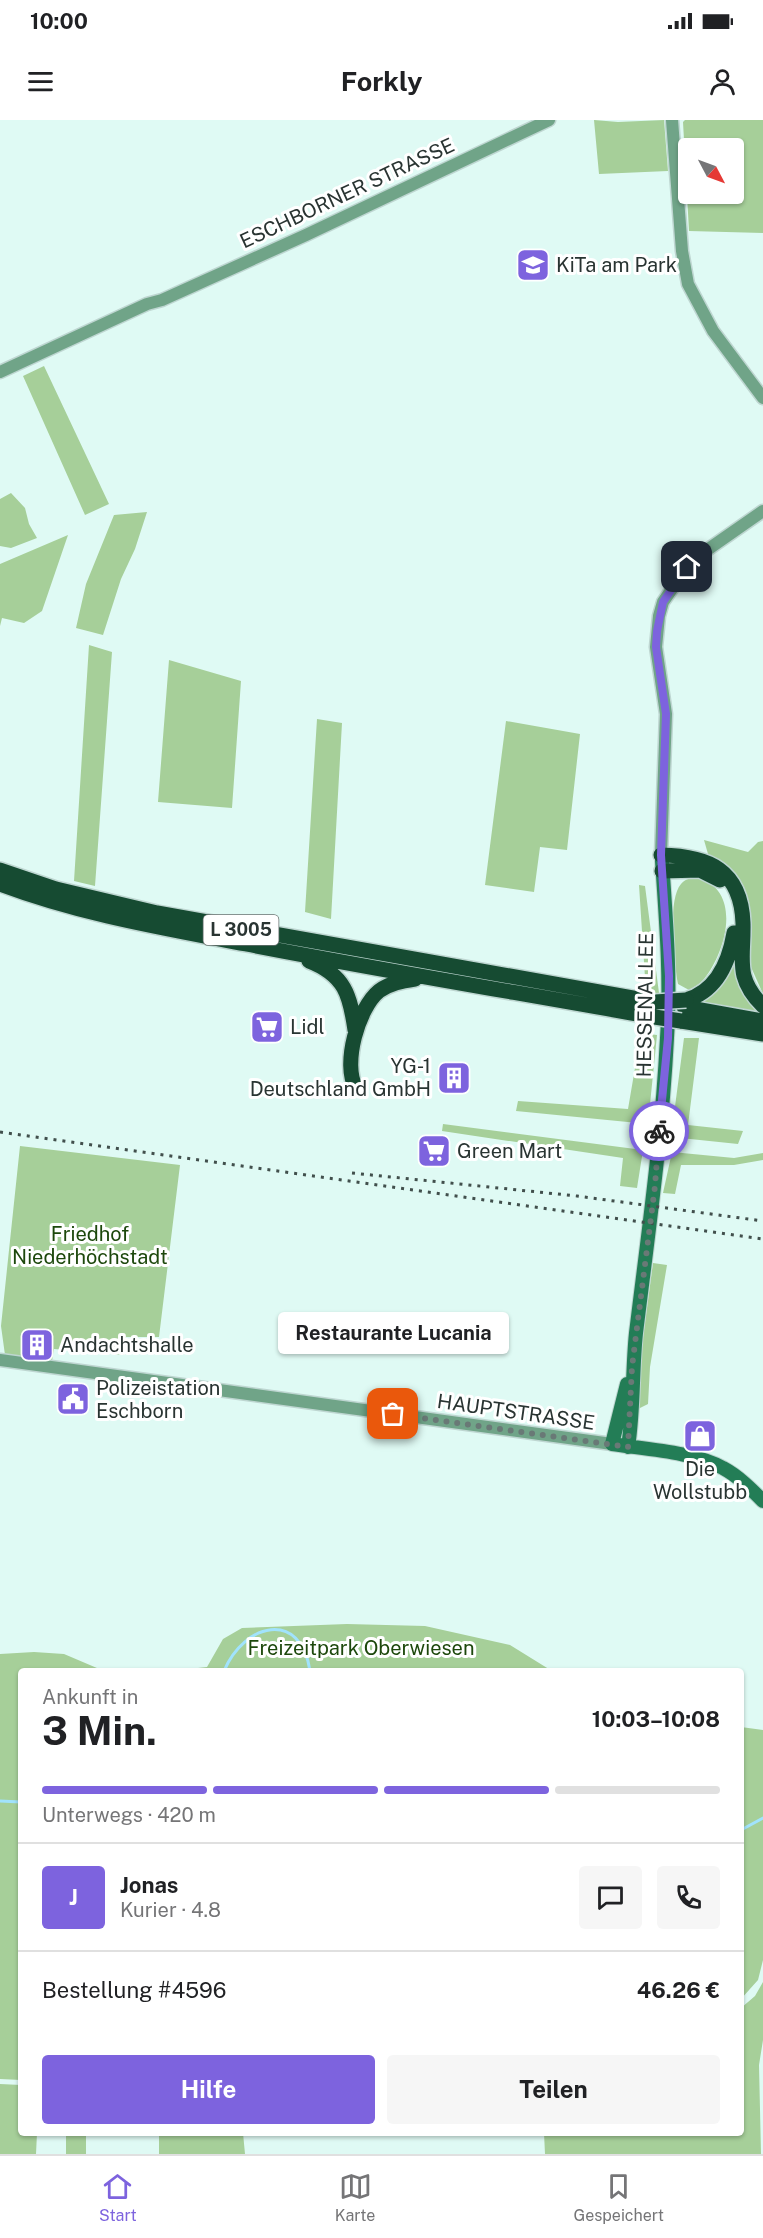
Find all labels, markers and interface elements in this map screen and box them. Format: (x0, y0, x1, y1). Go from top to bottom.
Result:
text: 10:00 (30, 8, 88, 34)
icon: menu (24, 65, 57, 98)
text: Forkly (341, 65, 422, 97)
icon: person (706, 65, 739, 98)
street label: ESCHBORNER STRASSE (236, 133, 458, 253)
north arrow (678, 138, 744, 204)
map controls (678, 138, 744, 204)
school or university icon: KiTa am Park (515, 247, 551, 283)
place label: KiTa am Park (556, 253, 677, 277)
pin (661, 541, 712, 592)
icon: home (670, 550, 703, 583)
road number: L 3005 (204, 915, 278, 945)
street label: HESSENALLEE (632, 933, 658, 1077)
supermarket icon: Lidl (249, 1009, 285, 1045)
place label: Lidl (290, 1015, 325, 1039)
place label: YG-1 Deutschland GmbH (250, 1054, 431, 1101)
building icon: YG-1 Deutschland GmbH (436, 1060, 472, 1096)
courier (629, 1101, 689, 1161)
icon: bike (643, 1115, 676, 1148)
supermarket icon: Green Mart (416, 1133, 452, 1169)
place label: Green Mart (457, 1139, 562, 1163)
park label: Friedhof Niederhöchstadt (12, 1222, 168, 1269)
callout: Restaurante Lucania (278, 1312, 508, 1354)
text: Restaurante Lucania (295, 1321, 492, 1345)
building icon: Andachtshalle (19, 1327, 55, 1363)
place label: Andachtshalle (60, 1333, 194, 1357)
place label: Polizeistation Eschborn (96, 1376, 220, 1423)
public building icon: Polizeistation Eschborn (55, 1381, 91, 1417)
pin (367, 1388, 418, 1439)
street label: HAUPTSTRASSE (436, 1389, 596, 1435)
icon: bag (376, 1397, 409, 1430)
shop icon: Die Wollstubb (682, 1418, 718, 1454)
place label: Die Wollstubb (653, 1457, 747, 1504)
park label: Freizeitpark Oberwiesen (248, 1636, 474, 1660)
text: Ankunft in (42, 1685, 138, 1709)
text: 10:03–10:08 (592, 1706, 720, 1732)
text: 3 Min. (42, 1708, 157, 1754)
text: Unterwegs · 420 m (42, 1803, 216, 1827)
button: chat (579, 1866, 642, 1929)
button: phone (657, 1866, 720, 1929)
text: Jonas (120, 1872, 178, 1898)
text: J (69, 1884, 78, 1910)
text: Kurier · 4.8 (120, 1898, 221, 1922)
text: Bestellung #4596 (42, 1977, 226, 2003)
text: 46.26 € (637, 1977, 720, 2003)
button: Hilfe (42, 2055, 375, 2124)
button: Teilen (387, 2055, 720, 2124)
tab: Start (99, 2170, 137, 2225)
tab: Karte (335, 2170, 375, 2225)
tab: Gespeichert (573, 2170, 664, 2225)

